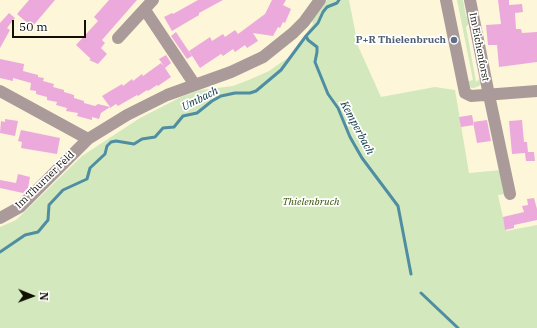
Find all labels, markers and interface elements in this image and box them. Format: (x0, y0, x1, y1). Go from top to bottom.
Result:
scale bar (14, 12, 88, 38)
street label: Im Eichenforst (466, 12, 492, 82)
text: 50 m (19, 19, 48, 34)
place label: P+R Thielenbruch (356, 34, 446, 46)
marker: P+R Thielenbruch (449, 35, 459, 45)
water label: Umbach (180, 84, 220, 114)
water label: Kemperbach (337, 99, 377, 157)
street label: Im Thurner Feld (13, 149, 77, 211)
park label: Thielenbruch (283, 196, 339, 208)
north arrow (12, 276, 52, 316)
text: N (37, 292, 51, 301)

